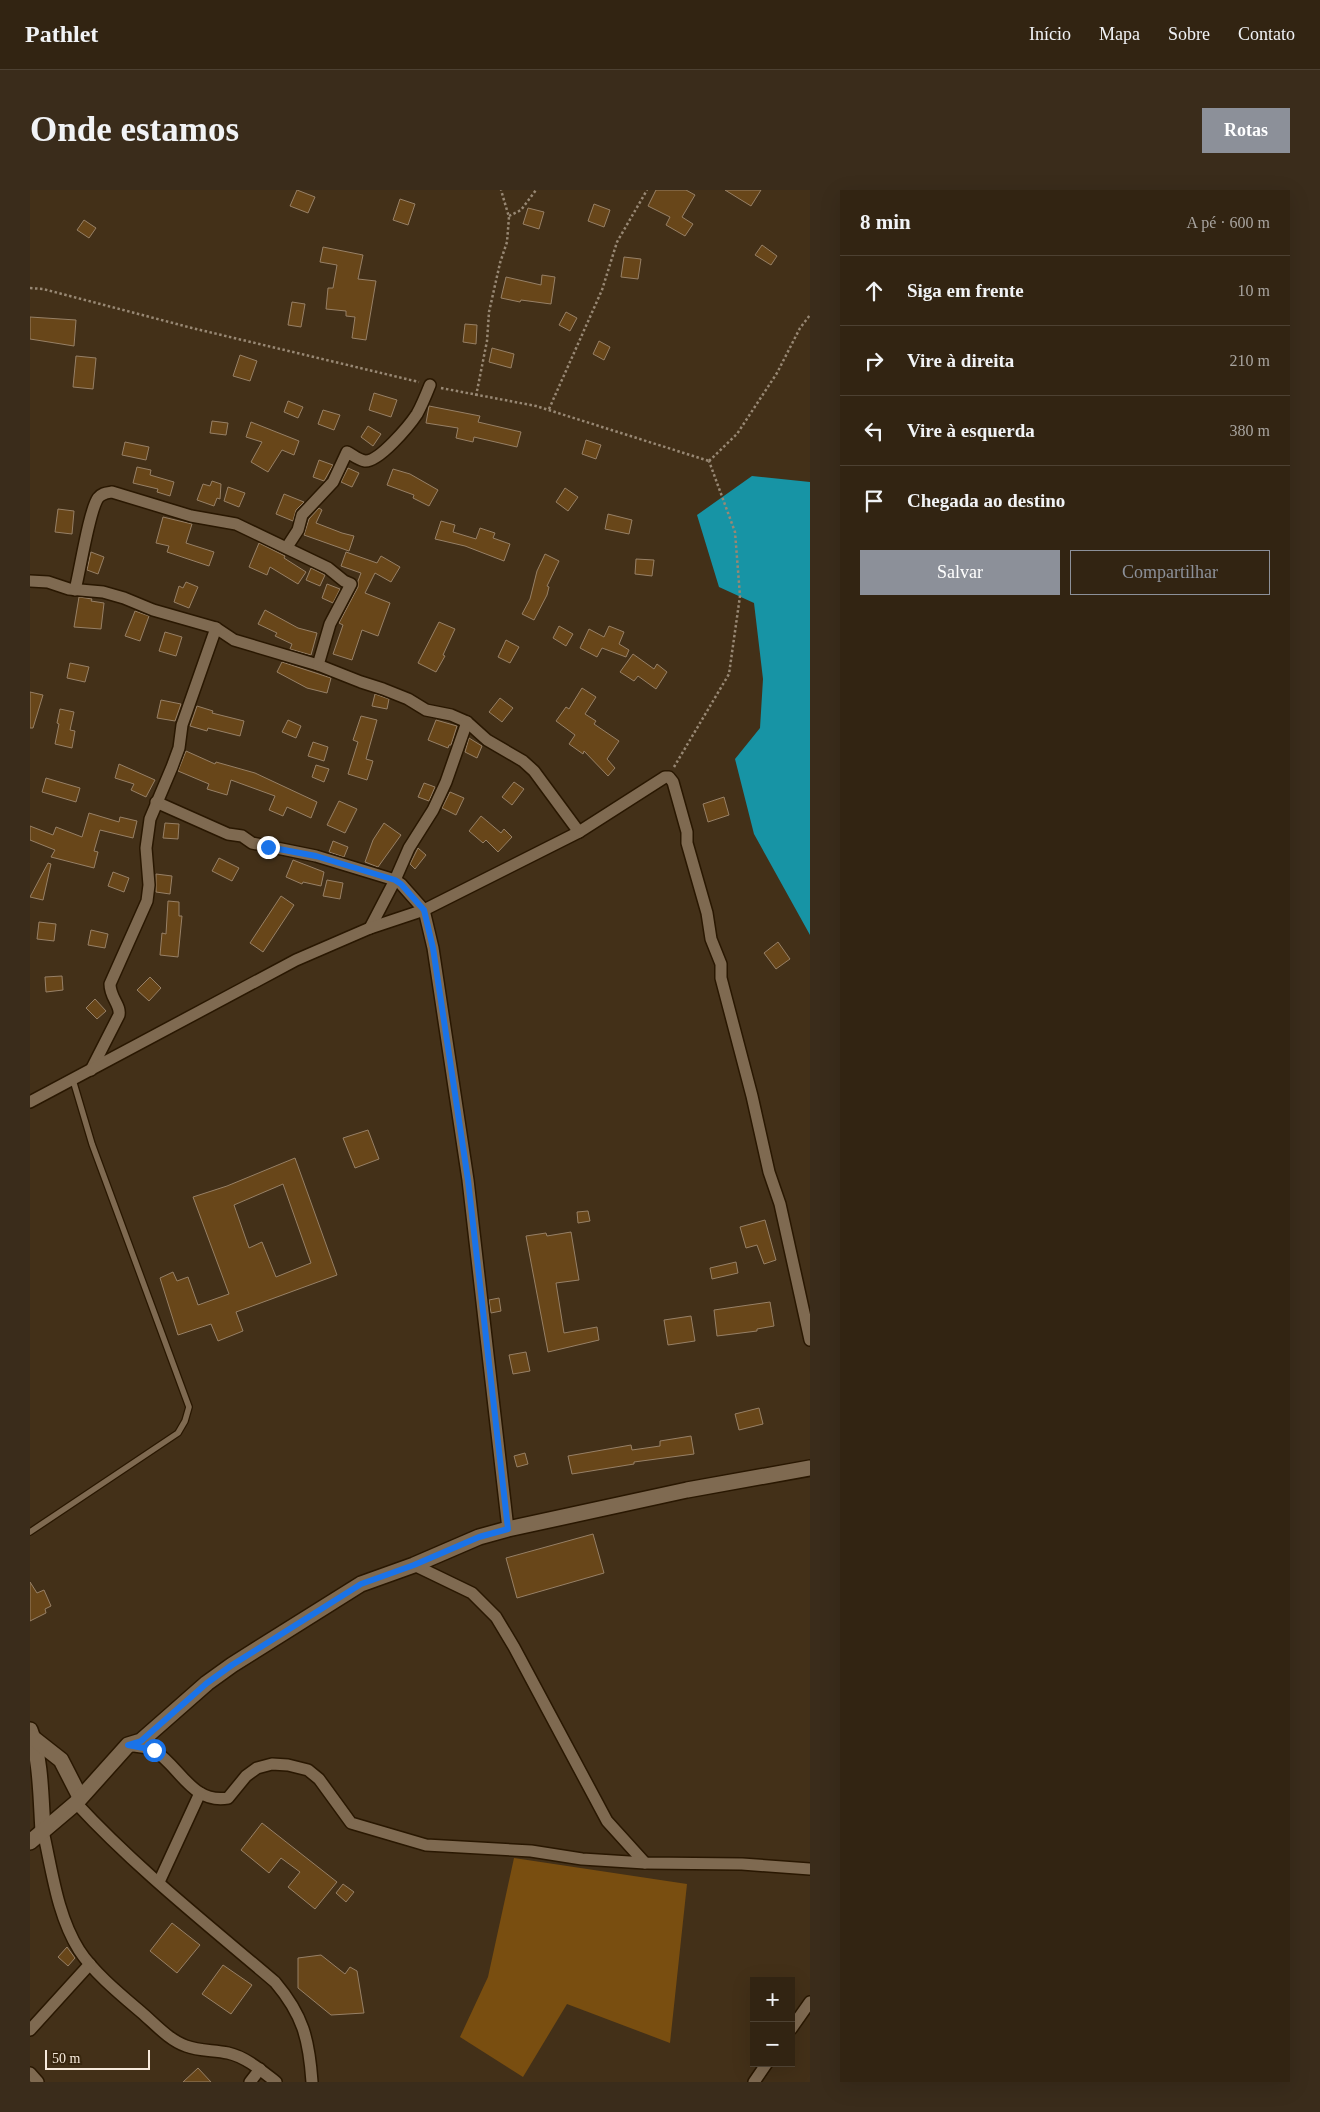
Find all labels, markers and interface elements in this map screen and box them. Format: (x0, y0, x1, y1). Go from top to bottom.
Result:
text: Pathlet (25, 21, 98, 47)
text: Início (1029, 24, 1071, 44)
text: Mapa (1099, 24, 1140, 44)
text: Sobre (1168, 24, 1210, 44)
text: Contato (1238, 24, 1295, 44)
button: Rotas (1202, 108, 1290, 153)
text: Onde estamos (30, 110, 239, 149)
text: 8 min (860, 210, 911, 234)
text: A pé · 600 m (1186, 214, 1270, 231)
icon: ahead (860, 277, 888, 305)
text: Siga em frente (907, 280, 1024, 301)
text: 10 m (1238, 282, 1270, 299)
icon: right (860, 347, 888, 375)
text: Vire à direita (907, 350, 1014, 371)
text: 210 m (1230, 352, 1270, 369)
icon: left (860, 417, 888, 445)
text: Vire à esquerda (907, 420, 1035, 441)
text: 380 m (1230, 422, 1270, 439)
icon: arrive (860, 487, 888, 515)
text: Chegada ao destino (907, 490, 1065, 511)
button: Salvar (860, 550, 1060, 595)
button: Compartilhar (1070, 550, 1270, 595)
route end (257, 836, 280, 859)
route start (143, 1739, 166, 1762)
map controls (750, 1977, 795, 2067)
button: + (750, 1977, 795, 2022)
button: − (750, 2022, 795, 2067)
scale bar (45, 2047, 150, 2070)
text: 50 m (52, 2051, 80, 2066)

